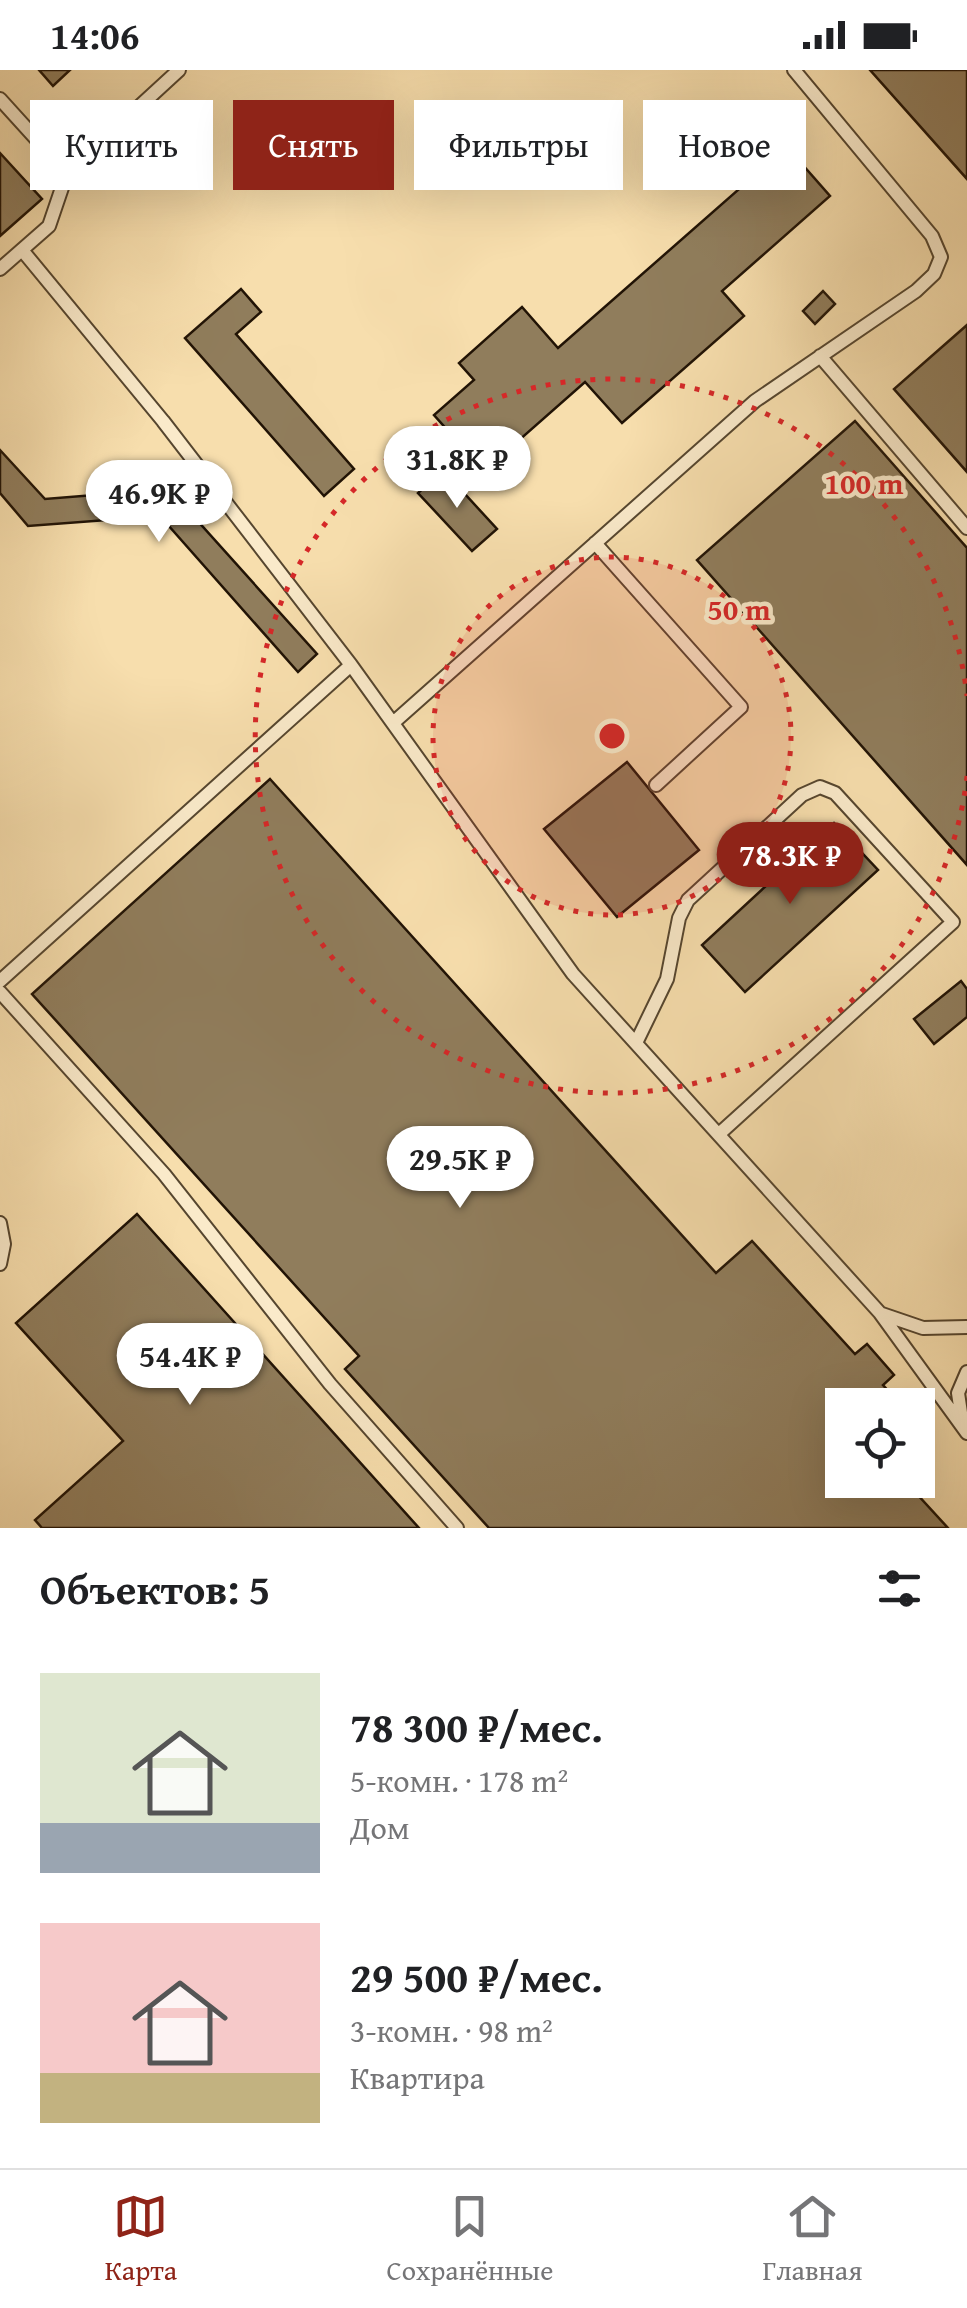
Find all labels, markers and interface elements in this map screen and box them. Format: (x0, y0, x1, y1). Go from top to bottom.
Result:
text: 14:06 (50, 7, 140, 63)
chip: Купить (30, 100, 213, 190)
chip: Снять (233, 100, 394, 190)
chip: Фильтры (414, 100, 623, 190)
chip: Новое (643, 100, 806, 190)
pin: 31.8K ₽ (365, 426, 549, 511)
text: 31.8K ₽ (406, 435, 508, 482)
pin: 46.9K ₽ (67, 460, 251, 545)
text: 100 m (825, 461, 904, 505)
text: 46.9K ₽ (108, 469, 210, 516)
text: 50 m (707, 587, 771, 631)
centre of rings (594, 718, 630, 754)
pin: 78.3K ₽ (698, 822, 882, 907)
text: 78.3K ₽ (739, 831, 841, 878)
pin: 29.5K ₽ (368, 1126, 552, 1211)
text: 29.5K ₽ (409, 1135, 511, 1182)
pin: 54.4K ₽ (98, 1323, 282, 1408)
text: 54.4K ₽ (139, 1332, 241, 1379)
map controls (825, 1388, 935, 1498)
button: locate (825, 1388, 935, 1498)
text: Объектов: 5 (40, 1558, 270, 1619)
icon: filters (872, 1561, 927, 1616)
text: 78 300 ₽/мес. (350, 1696, 603, 1757)
icon: home (120, 1713, 240, 1833)
text: 5-комн. · 178 m² (350, 1757, 568, 1804)
text: Дом (350, 1804, 410, 1851)
text: 29 500 ₽/мес. (350, 1946, 603, 2007)
icon: home (120, 1963, 240, 2083)
text: 3-комн. · 98 m² (350, 2007, 553, 2054)
text: Квартира (350, 2054, 485, 2101)
tab: Карта (105, 2189, 177, 2290)
tab: Сохранённые (386, 2189, 553, 2290)
tab: Главная (763, 2189, 862, 2290)

